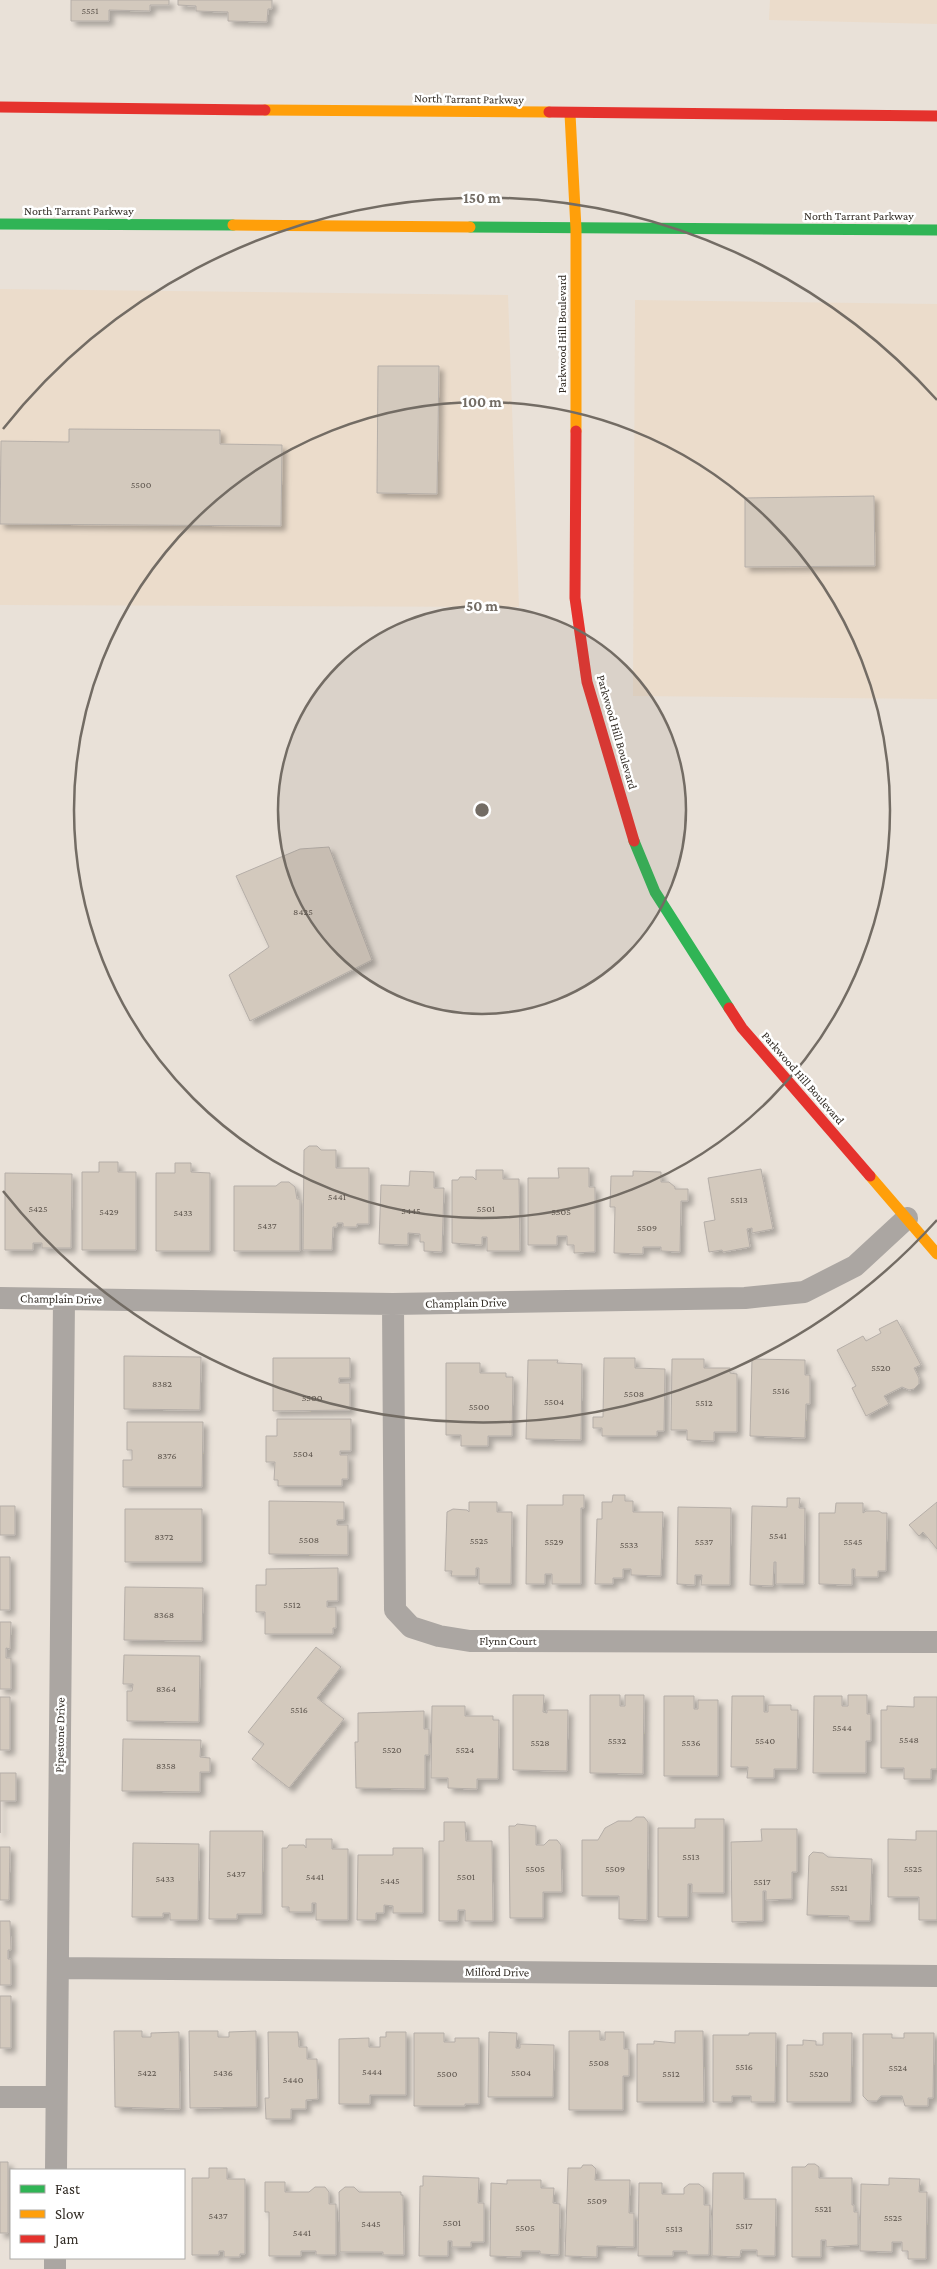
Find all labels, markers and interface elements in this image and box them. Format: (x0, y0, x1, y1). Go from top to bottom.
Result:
house number: 5551 (81, 5, 99, 16)
street label: North Tarrant Parkway (414, 91, 524, 107)
text: 150 m (463, 190, 501, 206)
street label: North Tarrant Parkway (24, 204, 134, 218)
street label: North Tarrant Parkway (804, 209, 914, 223)
street label: Parkwood Hill Boulevard (555, 274, 569, 393)
text: 100 m (462, 394, 502, 410)
house number: 5500 (131, 479, 152, 490)
text: 50 m (466, 598, 498, 614)
street label: Parkwood Hill Boulevard (594, 673, 640, 792)
centre of rings (473, 801, 491, 819)
house number: 8425 (293, 906, 313, 917)
street label: Parkwood Hill Boulevard (759, 1029, 848, 1128)
house number: 5441 (328, 1191, 346, 1202)
house number: 5513 (730, 1194, 748, 1205)
house number: 5425 (28, 1203, 48, 1214)
house number: 5501 (477, 1203, 495, 1214)
house number: 5445 (401, 1205, 421, 1216)
house number: 5429 (99, 1206, 119, 1217)
house number: 5505 (551, 1206, 571, 1217)
house number: 5433 (173, 1207, 193, 1218)
house number: 5437 (258, 1220, 277, 1231)
house number: 5509 (637, 1222, 657, 1233)
street label: Champlain Drive (20, 1291, 102, 1307)
street label: Champlain Drive (425, 1295, 507, 1311)
house number: 5520 (871, 1362, 891, 1373)
house number: 8382 (152, 1378, 172, 1389)
house number: 5516 (772, 1385, 790, 1396)
house number: 5508 (624, 1388, 644, 1399)
house number: 5500 (302, 1392, 323, 1403)
house number: 5504 (544, 1396, 564, 1407)
house number: 5512 (695, 1397, 713, 1408)
house number: 5500 (469, 1401, 490, 1412)
house number: 5504 (293, 1448, 313, 1459)
house number: 8376 (157, 1450, 177, 1461)
house number: 5541 (769, 1530, 787, 1541)
house number: 8372 (154, 1531, 174, 1542)
house number: 5508 (299, 1534, 319, 1545)
house number: 5525 (470, 1535, 489, 1546)
house number: 5529 (545, 1536, 563, 1547)
house number: 5537 (695, 1536, 714, 1547)
house number: 5545 (843, 1536, 863, 1547)
house number: 5533 (620, 1539, 639, 1550)
house number: 5512 (283, 1599, 301, 1610)
house number: 8368 (154, 1609, 174, 1620)
street label: Flynn Court (479, 1634, 538, 1648)
house number: 8364 (156, 1683, 176, 1694)
street label: Pipestone Drive (52, 1697, 68, 1773)
house number: 5516 (290, 1704, 308, 1715)
house number: 5544 (832, 1722, 852, 1733)
house number: 5548 (899, 1734, 919, 1745)
house number: 5532 (608, 1735, 627, 1746)
house number: 5540 (755, 1735, 775, 1746)
house number: 5528 (530, 1737, 550, 1748)
house number: 5536 (681, 1737, 701, 1748)
house number: 5520 (382, 1744, 402, 1755)
house number: 5524 (456, 1744, 474, 1755)
house number: 8358 (156, 1760, 176, 1771)
house number: 5513 (682, 1851, 700, 1862)
house number: 5505 (525, 1863, 545, 1874)
house number: 5509 (605, 1863, 625, 1874)
house number: 5525 (904, 1863, 923, 1874)
house number: 5437 (227, 1868, 246, 1879)
house number: 5441 (306, 1871, 324, 1882)
house number: 5501 (457, 1871, 475, 1882)
house number: 5433 (155, 1873, 175, 1884)
house number: 5445 (380, 1875, 400, 1886)
house number: 5517 (753, 1876, 771, 1887)
house number: 5521 (830, 1882, 848, 1893)
street label: Milford Drive (465, 1964, 529, 1980)
house number: 5508 (589, 2057, 609, 2068)
house number: 5516 (735, 2061, 753, 2072)
house number: 5524 (889, 2062, 907, 2073)
house number: 5444 (362, 2066, 382, 2077)
house number: 5422 (137, 2067, 157, 2078)
house number: 5436 (213, 2067, 233, 2078)
house number: 5504 (511, 2067, 531, 2078)
house number: 5500 (437, 2068, 458, 2079)
house number: 5512 (662, 2068, 680, 2079)
house number: 5520 (809, 2068, 829, 2079)
house number: 5440 (283, 2074, 304, 2085)
legend (10, 2169, 185, 2259)
text: Fast (55, 2181, 81, 2197)
house number: 5509 (587, 2195, 607, 2206)
house number: 5521 (814, 2203, 832, 2214)
text: Slow (55, 2206, 85, 2222)
house number: 5437 (209, 2210, 228, 2221)
house number: 5525 (884, 2212, 903, 2223)
house number: 5501 (443, 2217, 461, 2228)
house number: 5445 (361, 2218, 381, 2229)
house number: 5517 (735, 2220, 753, 2231)
house number: 5505 (515, 2222, 535, 2233)
house number: 5513 (665, 2223, 683, 2234)
house number: 5441 (293, 2227, 311, 2238)
text: Jam (53, 2231, 78, 2248)

